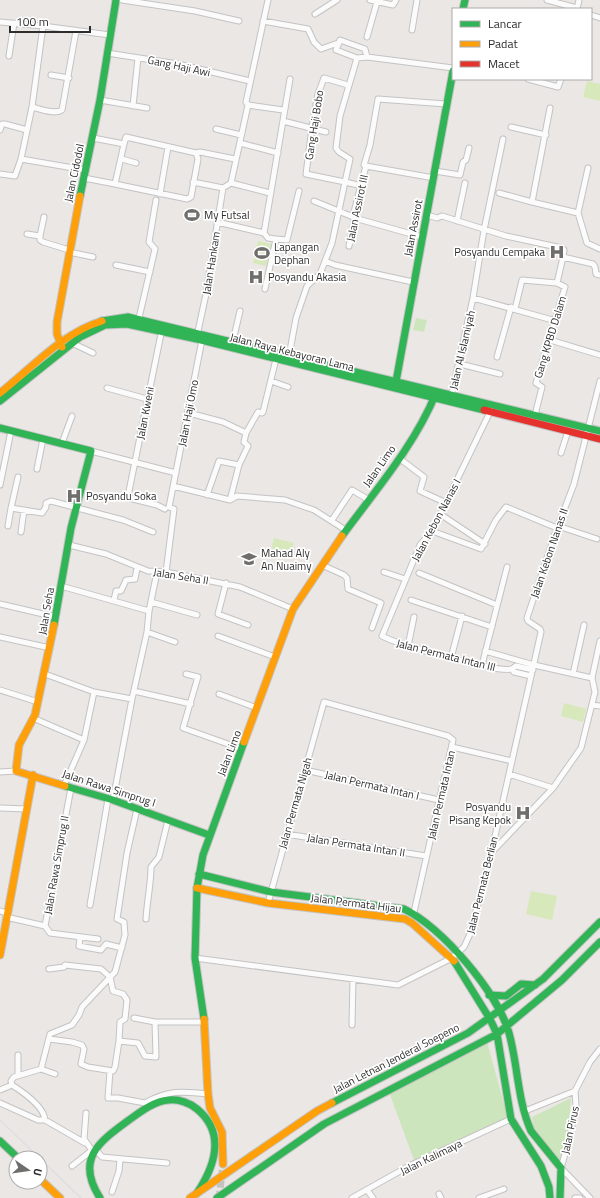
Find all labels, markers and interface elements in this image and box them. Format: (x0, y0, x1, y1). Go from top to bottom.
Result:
scale bar (10, 8, 90, 34)
legend (452, 8, 592, 80)
text: 100 m (16, 12, 49, 31)
text: Lancar (488, 14, 522, 33)
text: Padat (488, 34, 518, 53)
street label: Gang Haji Awi (146, 52, 212, 80)
text: Macet (488, 54, 520, 73)
street label: Gang Haji Bobo (301, 89, 327, 161)
street label: Jalan Cidodol (60, 142, 88, 204)
street label: Jalan Assirot III (342, 173, 372, 243)
street label: Jalan Assirot (400, 198, 426, 258)
sports icon: My Futsal (183, 206, 201, 224)
place label: My Futsal (204, 207, 249, 223)
street label: Jalan Hankam (198, 230, 224, 296)
place label: Lapangan Dephan (274, 239, 319, 268)
hospital icon: Posyandu Cempaka (548, 243, 566, 261)
sports icon: Lapangan Dephan (253, 244, 271, 262)
place label: Posyandu Cempaka (454, 244, 545, 260)
hospital icon: Posyandu Akasia (247, 268, 265, 286)
place label: Posyandu Akasia (268, 269, 347, 285)
street label: Gang KPBD Dalam (530, 294, 570, 380)
street label: Jalan Al Islamiyah (445, 309, 479, 391)
street label: Jalan Raya Kebayoran Lama (228, 329, 356, 375)
street label: Jalan Haji Omo (174, 378, 202, 448)
street label: Jalan Kweni (132, 385, 158, 441)
street label: Jalan Limo (359, 442, 399, 490)
street label: Jalan Kebon Nanas I (408, 476, 464, 564)
hospital icon: Posyandu Soka (65, 487, 83, 505)
place label: Posyandu Soka (86, 488, 157, 504)
street label: Jalan Kebon Nanas II (526, 506, 572, 600)
place label: Mahad Aly An Nuaimy (261, 545, 312, 574)
school or university icon: Mahad Aly An Nuaimy (240, 550, 258, 568)
street label: Jalan Seha II (152, 564, 210, 588)
street label: Jalan Seha (34, 585, 58, 636)
street label: Jalan Permata Intan III (395, 635, 497, 675)
street label: Jalan Limo (213, 728, 245, 778)
street label: Jalan Permata Intan (423, 749, 459, 841)
street label: Jalan Permata Nigah (274, 755, 316, 851)
street label: Jalan Rawa Simprug I (60, 765, 158, 811)
street label: Jalan Permata Intan I (323, 766, 421, 804)
place label: Posyandu Pisang Kepok (449, 799, 512, 828)
hospital icon: Posyandu Pisang Kepok (514, 804, 532, 822)
street label: Jalan Rawa Simprug II (39, 814, 73, 916)
street label: Jalan Permata Intan II (306, 829, 406, 861)
street label: Jalan Permata Berlian (462, 835, 502, 935)
street label: Jalan Permata Hijau (310, 890, 402, 917)
street label: Jalan Letnan Jenderal Soepeno (330, 1019, 462, 1097)
street label: Jalan Pirus (557, 1104, 583, 1156)
street label: Jalan Kalimaya (397, 1135, 465, 1179)
north arrow (8, 1150, 48, 1190)
text: U (29, 1167, 46, 1178)

